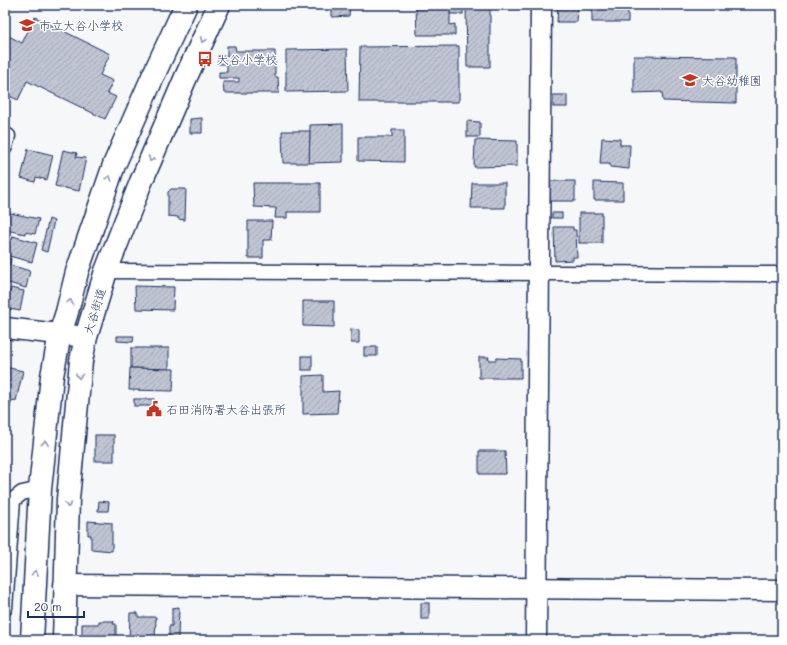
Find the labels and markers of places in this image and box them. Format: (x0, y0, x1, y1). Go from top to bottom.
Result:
school or university icon: 市立大谷小学校 (18, 16, 36, 34)
place label: 市立大谷小学校 (39, 17, 123, 33)
bus stop icon: 大谷小学校 (196, 50, 214, 68)
place label: 大谷小学校 (217, 51, 277, 67)
school or university icon: 大谷幼稚園 (681, 71, 699, 89)
place label: 大谷幼稚園 (702, 72, 762, 88)
public building icon: 石田消防署大谷出張所 (145, 400, 163, 418)
place label: 石田消防署大谷出張所 (166, 401, 286, 417)

